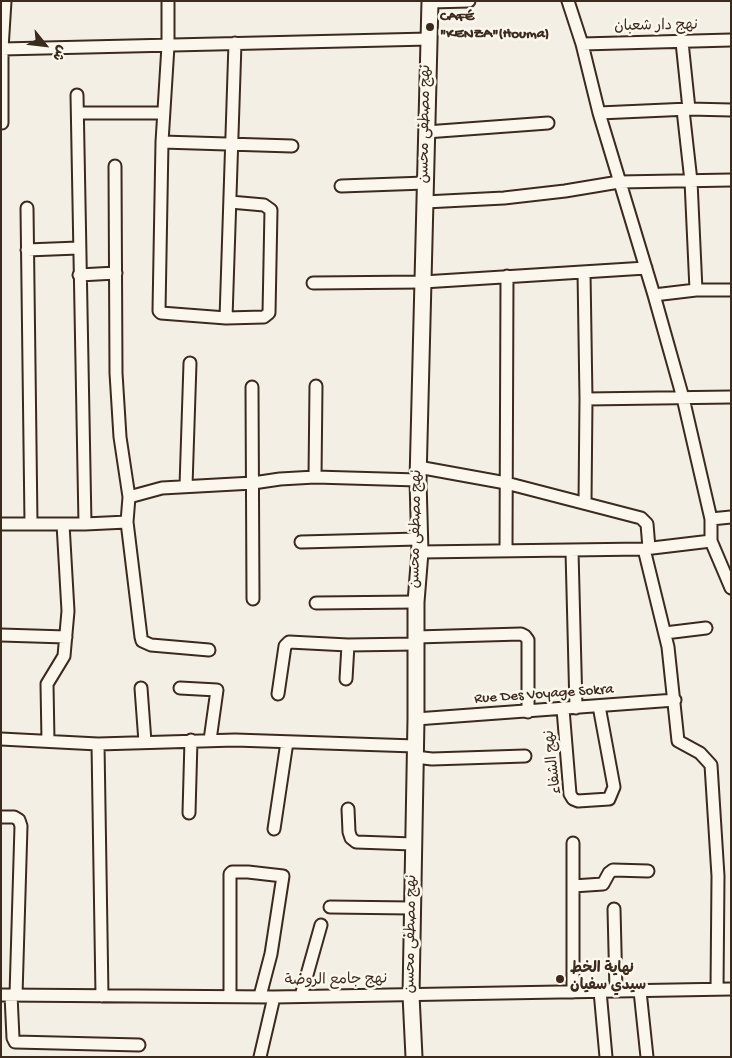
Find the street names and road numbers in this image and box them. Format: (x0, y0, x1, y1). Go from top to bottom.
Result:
street label: نهج دار شعبان (614, 17, 698, 37)
street label: نهج مصطفى محسن (416, 64, 436, 184)
street label: نهج مصطفى محسن (407, 469, 427, 589)
street label: Rue Des Voyage Sokra (474, 681, 614, 709)
street label: نهج الشفاء (541, 729, 567, 795)
street label: نهج مصطفى محسن (402, 874, 422, 994)
street label: نهج جامع الروضة (285, 971, 387, 991)

